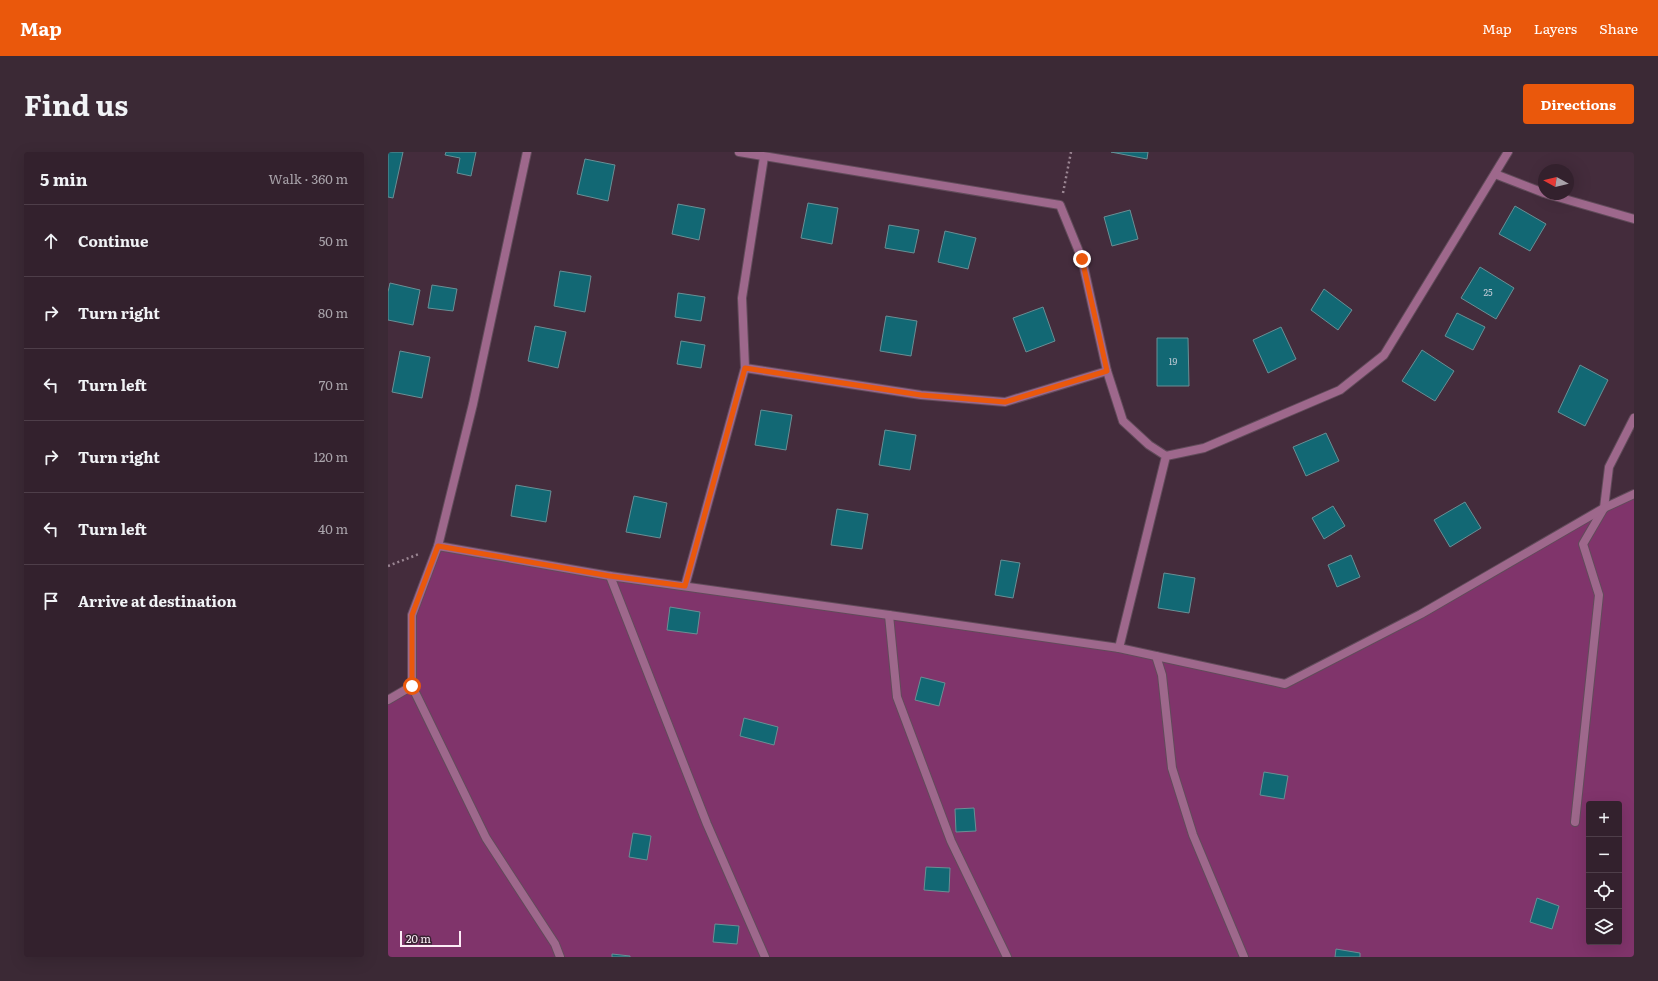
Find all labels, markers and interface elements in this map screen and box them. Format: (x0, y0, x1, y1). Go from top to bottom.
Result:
text: Map (20, 14, 62, 42)
text: Map (1482, 18, 1512, 38)
text: Layers (1534, 18, 1577, 38)
text: Share (1599, 18, 1638, 38)
text: Find us (24, 83, 128, 125)
button: Directions (1523, 84, 1634, 124)
north arrow (1538, 164, 1574, 200)
text: 5 min (40, 166, 88, 191)
text: Walk · 360 m (268, 169, 348, 188)
text: Continue (78, 229, 148, 252)
icon: ahead (40, 230, 62, 252)
text: 50 m (319, 231, 348, 250)
route end (1073, 250, 1091, 268)
house number: 25 (1483, 285, 1493, 299)
text: Turn right (78, 301, 160, 324)
icon: right (40, 302, 62, 324)
text: 80 m (318, 303, 348, 322)
house number: 19 (1169, 354, 1177, 368)
text: Turn left (78, 373, 147, 396)
icon: left (40, 374, 62, 396)
text: 70 m (319, 375, 348, 394)
text: Turn right (78, 445, 160, 468)
icon: right (40, 446, 62, 468)
text: 120 m (313, 447, 348, 466)
text: Turn left (78, 517, 147, 540)
icon: left (40, 518, 62, 540)
text: 40 m (318, 519, 348, 538)
text: Arrive at destination (78, 589, 237, 612)
icon: arrive (40, 590, 62, 612)
route start (403, 677, 421, 695)
map controls (1586, 801, 1622, 945)
button: + (1586, 801, 1622, 837)
button: − (1586, 837, 1622, 873)
button: locate (1586, 873, 1622, 909)
button: layers (1586, 909, 1622, 945)
scale bar (400, 929, 461, 948)
text: 20 m (406, 930, 431, 946)

